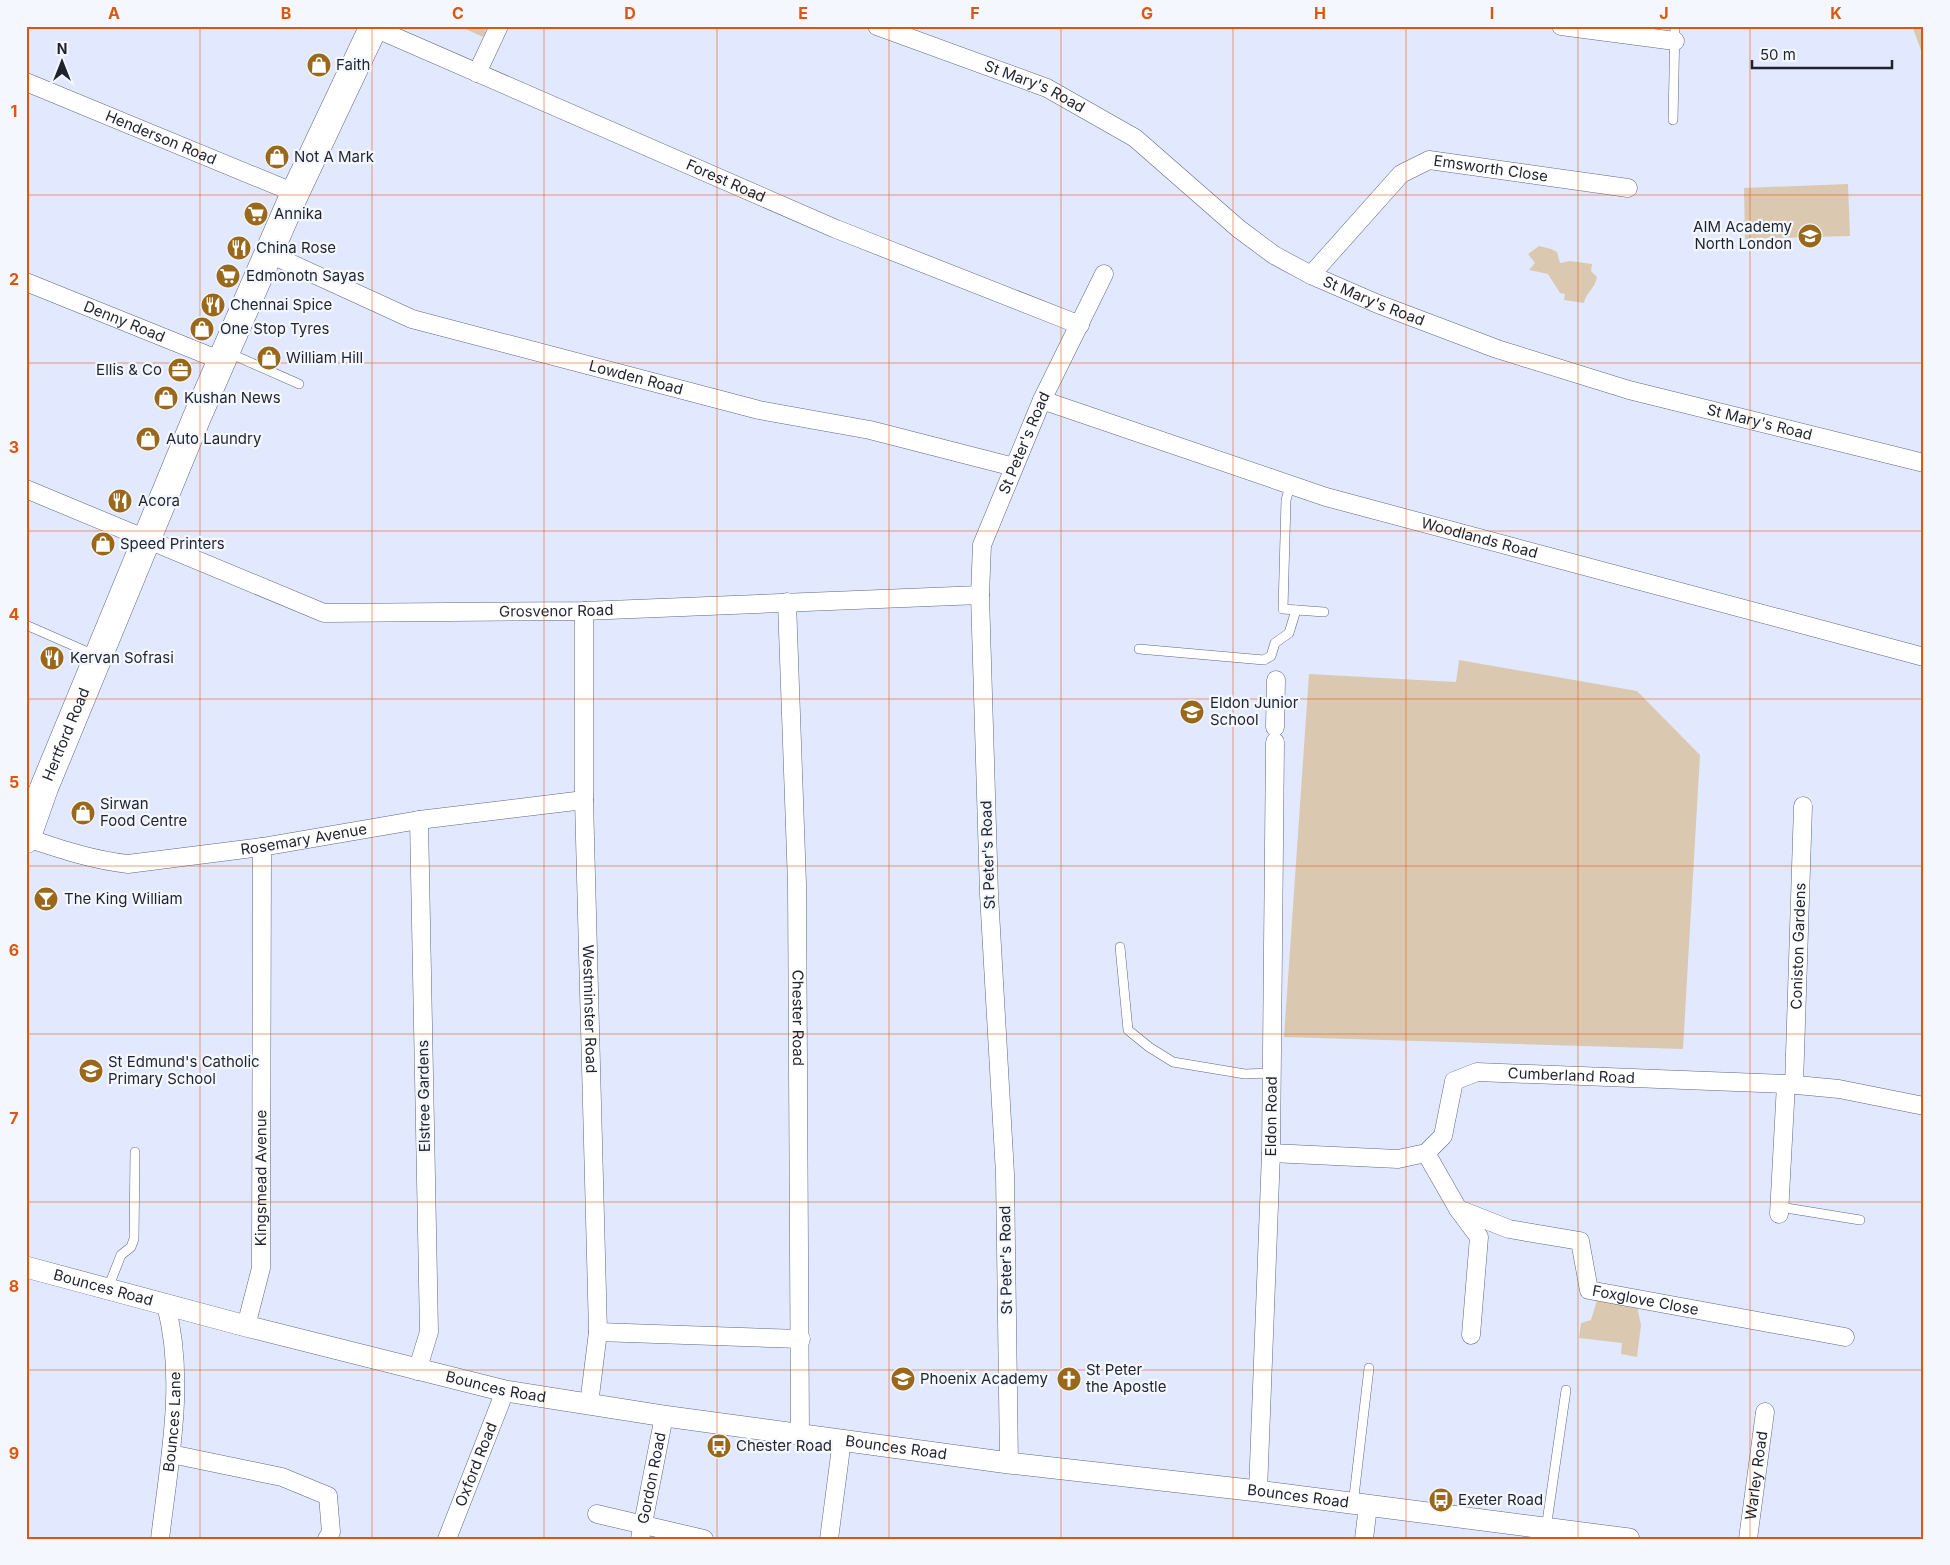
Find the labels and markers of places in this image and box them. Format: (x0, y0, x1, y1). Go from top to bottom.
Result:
shop icon: Faith (306, 52, 332, 78)
place label: Faith (336, 55, 370, 74)
shop icon: Not A Mark (264, 144, 290, 170)
place label: Not A Mark (294, 147, 375, 166)
supermarket icon: Annika (243, 201, 269, 227)
place label: Annika (274, 204, 322, 223)
place label: AIM Academy North London (1693, 217, 1793, 253)
school or university icon: AIM Academy North London (1797, 223, 1823, 249)
restaurant icon: China Rose (226, 235, 252, 261)
place label: China Rose (256, 238, 336, 257)
supermarket icon: Edmonotn Sayas (215, 263, 241, 289)
place label: Edmonotn Sayas (246, 266, 365, 285)
restaurant icon: Chennai Spice (200, 292, 226, 318)
place label: Chennai Spice (230, 295, 332, 314)
shop icon: One Stop Tyres (189, 316, 215, 342)
place label: One Stop Tyres (220, 319, 329, 338)
shop icon: William Hill (256, 345, 282, 371)
place label: William Hill (286, 348, 363, 367)
office icon: Ellis & Co (167, 357, 193, 383)
place label: Ellis & Co (96, 360, 162, 379)
shop icon: Kushan News (153, 385, 179, 411)
place label: Kushan News (184, 388, 281, 407)
shop icon: Auto Laundry (135, 426, 161, 452)
place label: Auto Laundry (166, 429, 262, 448)
restaurant icon: Acora (107, 488, 133, 514)
place label: Acora (138, 491, 180, 510)
shop icon: Speed Printers (90, 531, 116, 557)
place label: Speed Printers (120, 534, 225, 553)
restaurant icon: Kervan Sofrasi (39, 645, 65, 671)
place label: Kervan Sofrasi (70, 648, 174, 667)
place label: Eldon Junior School (1210, 693, 1299, 729)
school or university icon: Eldon Junior School (1179, 699, 1205, 725)
place label: Sirwan Food Centre (100, 794, 187, 830)
shop icon: Sirwan Food Centre (70, 800, 96, 826)
bar icon: The King William (33, 886, 59, 912)
place label: The King William (64, 889, 183, 908)
place label: St Edmund's Catholic Primary School (108, 1052, 260, 1088)
school or university icon: St Edmund's Catholic Primary School (78, 1058, 104, 1084)
place label: St Peter the Apostle (1086, 1360, 1166, 1396)
school or university icon: Phoenix Academy (890, 1366, 916, 1392)
church icon: St Peter the Apostle (1056, 1366, 1082, 1392)
place label: Phoenix Academy (920, 1369, 1048, 1388)
bus stop icon: Chester Road (706, 1433, 732, 1459)
place label: Chester Road (736, 1436, 832, 1455)
bus stop icon: Exeter Road (1428, 1487, 1454, 1513)
place label: Exeter Road (1458, 1490, 1543, 1509)

